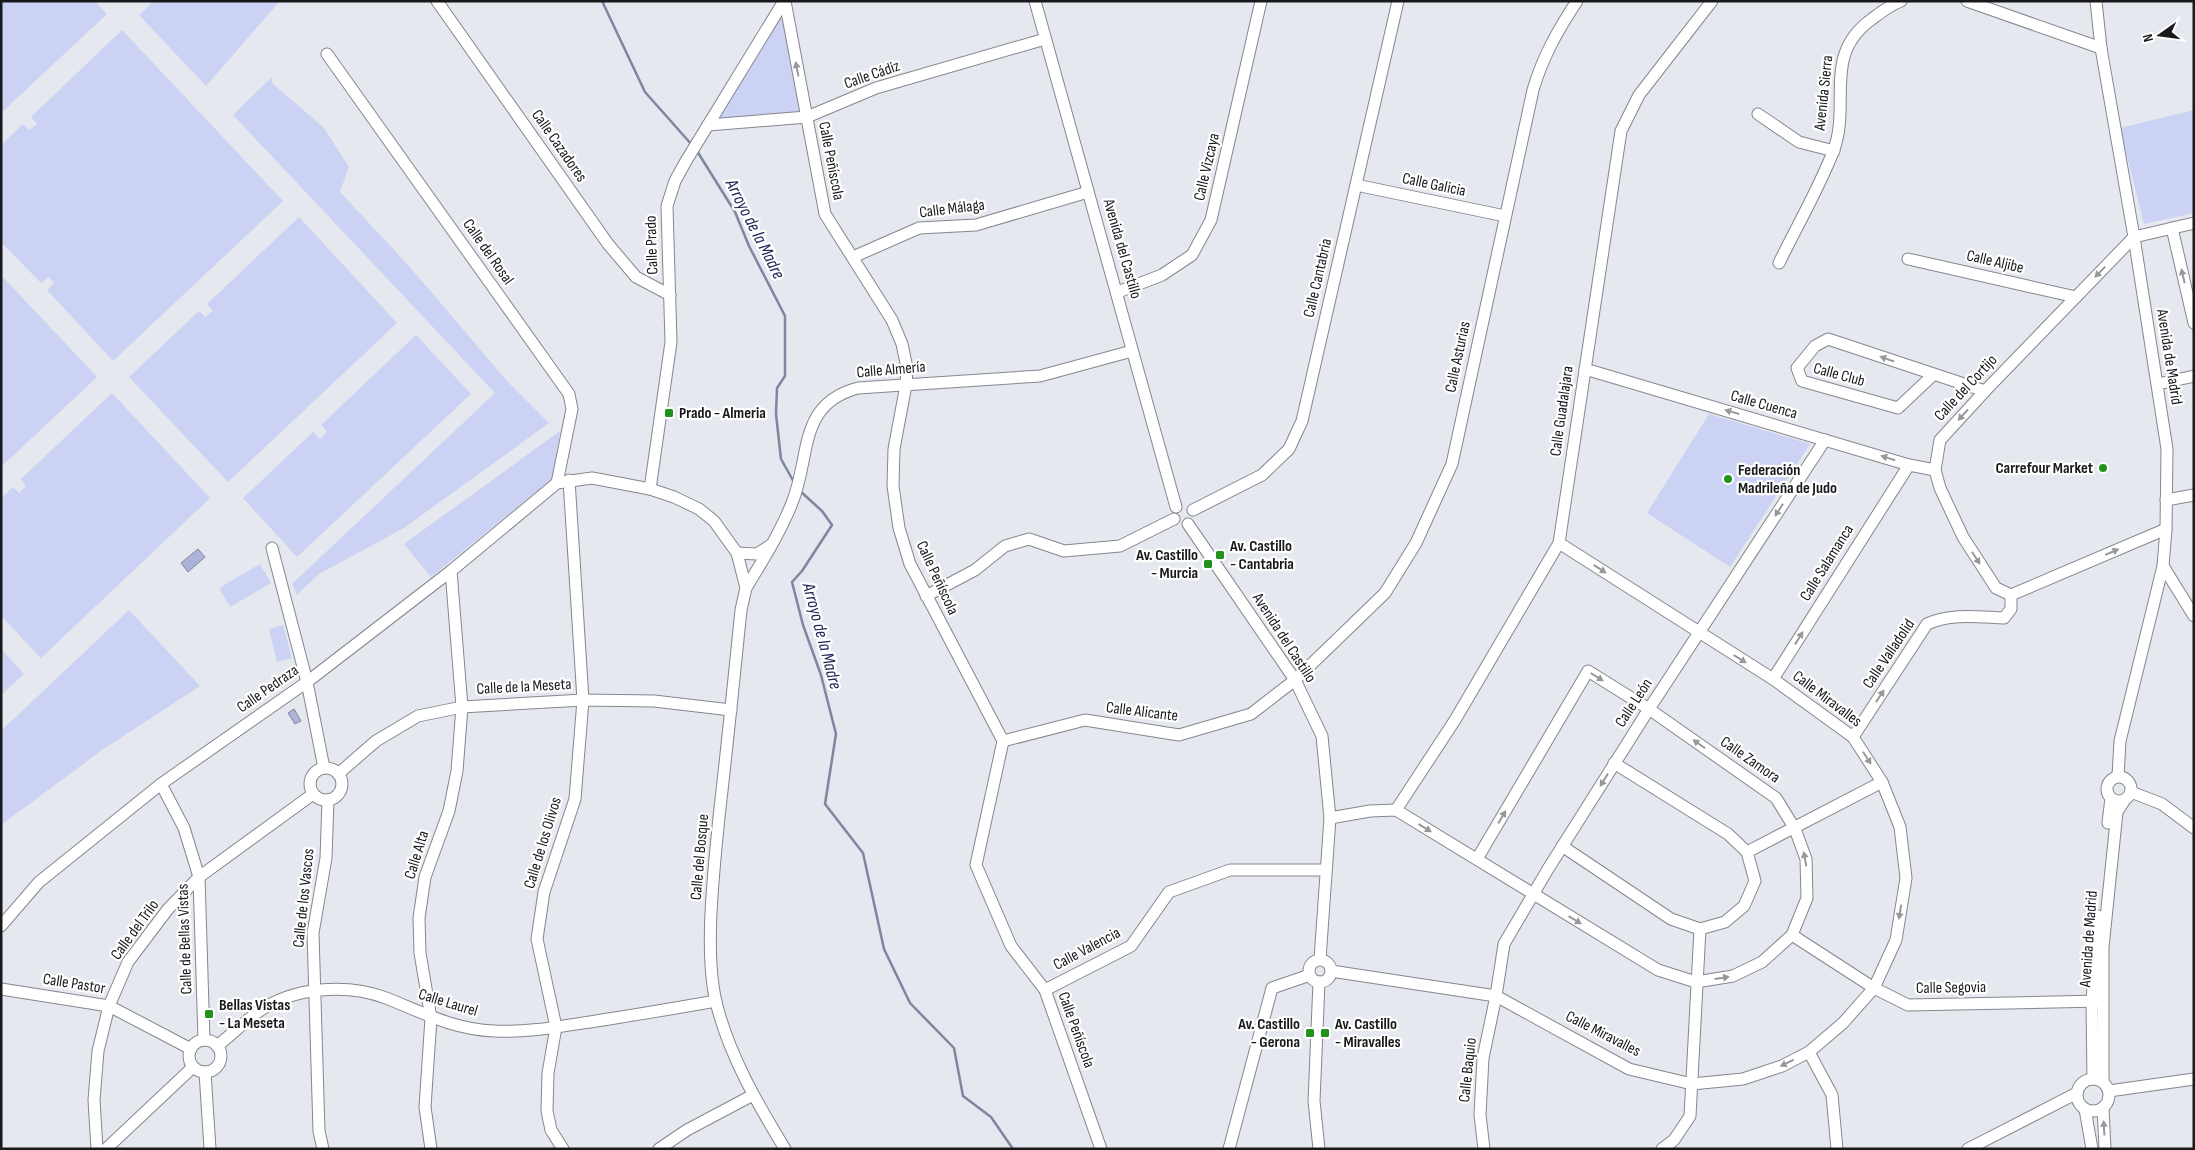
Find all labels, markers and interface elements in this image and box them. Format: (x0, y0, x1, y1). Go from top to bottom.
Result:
north arrow (2135, 10, 2185, 60)
text: N (2139, 32, 2157, 44)
street label: Avenida Sierra (1810, 54, 1837, 133)
street label: Calle Cádiz (842, 57, 903, 93)
one-way arrow (793, 62, 801, 77)
street label: Calle Cazadores (527, 106, 591, 186)
street label: Calle Peñíscola (814, 120, 848, 202)
street label: Calle Vizcaya (1190, 131, 1224, 203)
street label: Calle Galicia (1400, 169, 1468, 201)
water label: Arroyo de la Madre (720, 175, 789, 282)
street label: Calle Málaga (918, 196, 986, 222)
street label: Avenida del Castillo (1098, 196, 1145, 301)
street label: Calle del Rosal (458, 215, 518, 289)
street label: Calle Prado (641, 215, 663, 275)
street label: Calle Cantabria (1300, 237, 1336, 319)
street label: Calle Aljibe (1965, 246, 2025, 278)
one-way arrow (2094, 266, 2106, 278)
one-way arrow (2179, 268, 2187, 283)
street label: Avenida de Madrid (2152, 307, 2186, 406)
street label: Calle Asturias (1441, 319, 1475, 394)
street label: Calle del Cortijo (1931, 351, 2001, 425)
one-way arrow (1879, 355, 1894, 363)
street label: Calle Almería (856, 358, 926, 382)
street label: Calle Club (1811, 359, 1867, 391)
street label: Calle Guadalajara (1546, 365, 1578, 457)
street label: Calle Cuenca (1728, 386, 1800, 424)
place label: Prado - Almeria (679, 404, 766, 423)
marker: Prado - Almeria (663, 407, 675, 419)
one-way arrow (1725, 408, 1740, 416)
one-way arrow (1957, 408, 1969, 420)
one-way arrow (1880, 454, 1895, 462)
place label: Carrefour Market (1996, 459, 2093, 478)
place label: Federación Madrileña de Judo (1738, 461, 1837, 498)
marker: Carrefour Market (2097, 462, 2109, 474)
marker: Federación Madrileña de Judo (1722, 473, 1734, 485)
one-way arrow (1775, 503, 1784, 516)
street label: Calle Salamanca (1796, 521, 1858, 605)
place label: Av. Castillo - Cantabria (1229, 537, 1294, 574)
street label: Calle Peñíscola (912, 538, 962, 618)
place label: Av. Castillo - Murcia (1135, 546, 1198, 583)
one-way arrow (2105, 548, 2119, 556)
marker: Av. Castillo - Cantabria (1214, 549, 1226, 561)
one-way arrow (1972, 551, 1981, 565)
marker: Av. Castillo - Murcia (1202, 558, 1214, 570)
one-way arrow (1593, 565, 1607, 574)
water label: Arroyo de la Madre (797, 580, 846, 691)
street label: Avenida del Castillo (1247, 589, 1320, 686)
street label: Calle Valladolid (1859, 616, 1919, 692)
one-way arrow (1794, 631, 1803, 645)
one-way arrow (1733, 654, 1747, 663)
street label: Calle Pedraza (234, 661, 302, 717)
street label: Calle Miravalles (1789, 667, 1866, 731)
one-way arrow (1591, 672, 1604, 682)
street label: Calle de la Meseta (476, 675, 572, 699)
street label: Calle León (1611, 675, 1657, 731)
one-way arrow (1875, 689, 1885, 703)
street label: Calle Alicante (1105, 698, 1179, 726)
street label: Calle Zamora (1716, 733, 1784, 787)
one-way arrow (1692, 739, 1706, 749)
one-way arrow (1862, 751, 1871, 765)
one-way arrow (1599, 773, 1609, 786)
street label: Calle de los Olivos (520, 795, 566, 891)
one-way arrow (1497, 810, 1506, 823)
street label: Calle del Bosque (687, 813, 713, 901)
one-way arrow (1419, 824, 1432, 833)
street label: Calle Alta (401, 829, 433, 881)
street label: Calle de los Vascos (289, 847, 319, 948)
one-way arrow (1800, 851, 1808, 867)
street label: Calle de Bellas Vistas (174, 883, 196, 995)
street label: Avenida de Madrid (2076, 890, 2102, 989)
street label: Calle del Trilo (107, 896, 163, 964)
one-way arrow (1896, 904, 1904, 920)
one-way arrow (1569, 916, 1582, 925)
street label: Calle Valencia (1050, 923, 1124, 975)
street label: Calle Pastor (41, 970, 107, 998)
one-way arrow (1714, 974, 1730, 982)
street label: Calle Segovia (1916, 978, 1986, 998)
street label: Calle Laurel (416, 985, 480, 1021)
street label: Calle Peñíscola (1053, 989, 1099, 1071)
place label: Bellas Vistas - La Meseta (219, 996, 290, 1033)
street label: Calle Miravalles (1562, 1007, 1644, 1061)
marker: Bellas Vistas - La Meseta (203, 1008, 215, 1020)
place label: Av. Castillo - Gerona (1237, 1015, 1300, 1052)
place label: Av. Castillo - Miravalles (1334, 1015, 1401, 1052)
marker: Av. Castillo - Gerona (1304, 1027, 1316, 1039)
marker: Av. Castillo - Miravalles (1319, 1027, 1331, 1039)
street label: Calle Baquio (1455, 1037, 1481, 1103)
one-way arrow (1780, 1060, 1794, 1068)
one-way arrow (2100, 1120, 2108, 1136)

